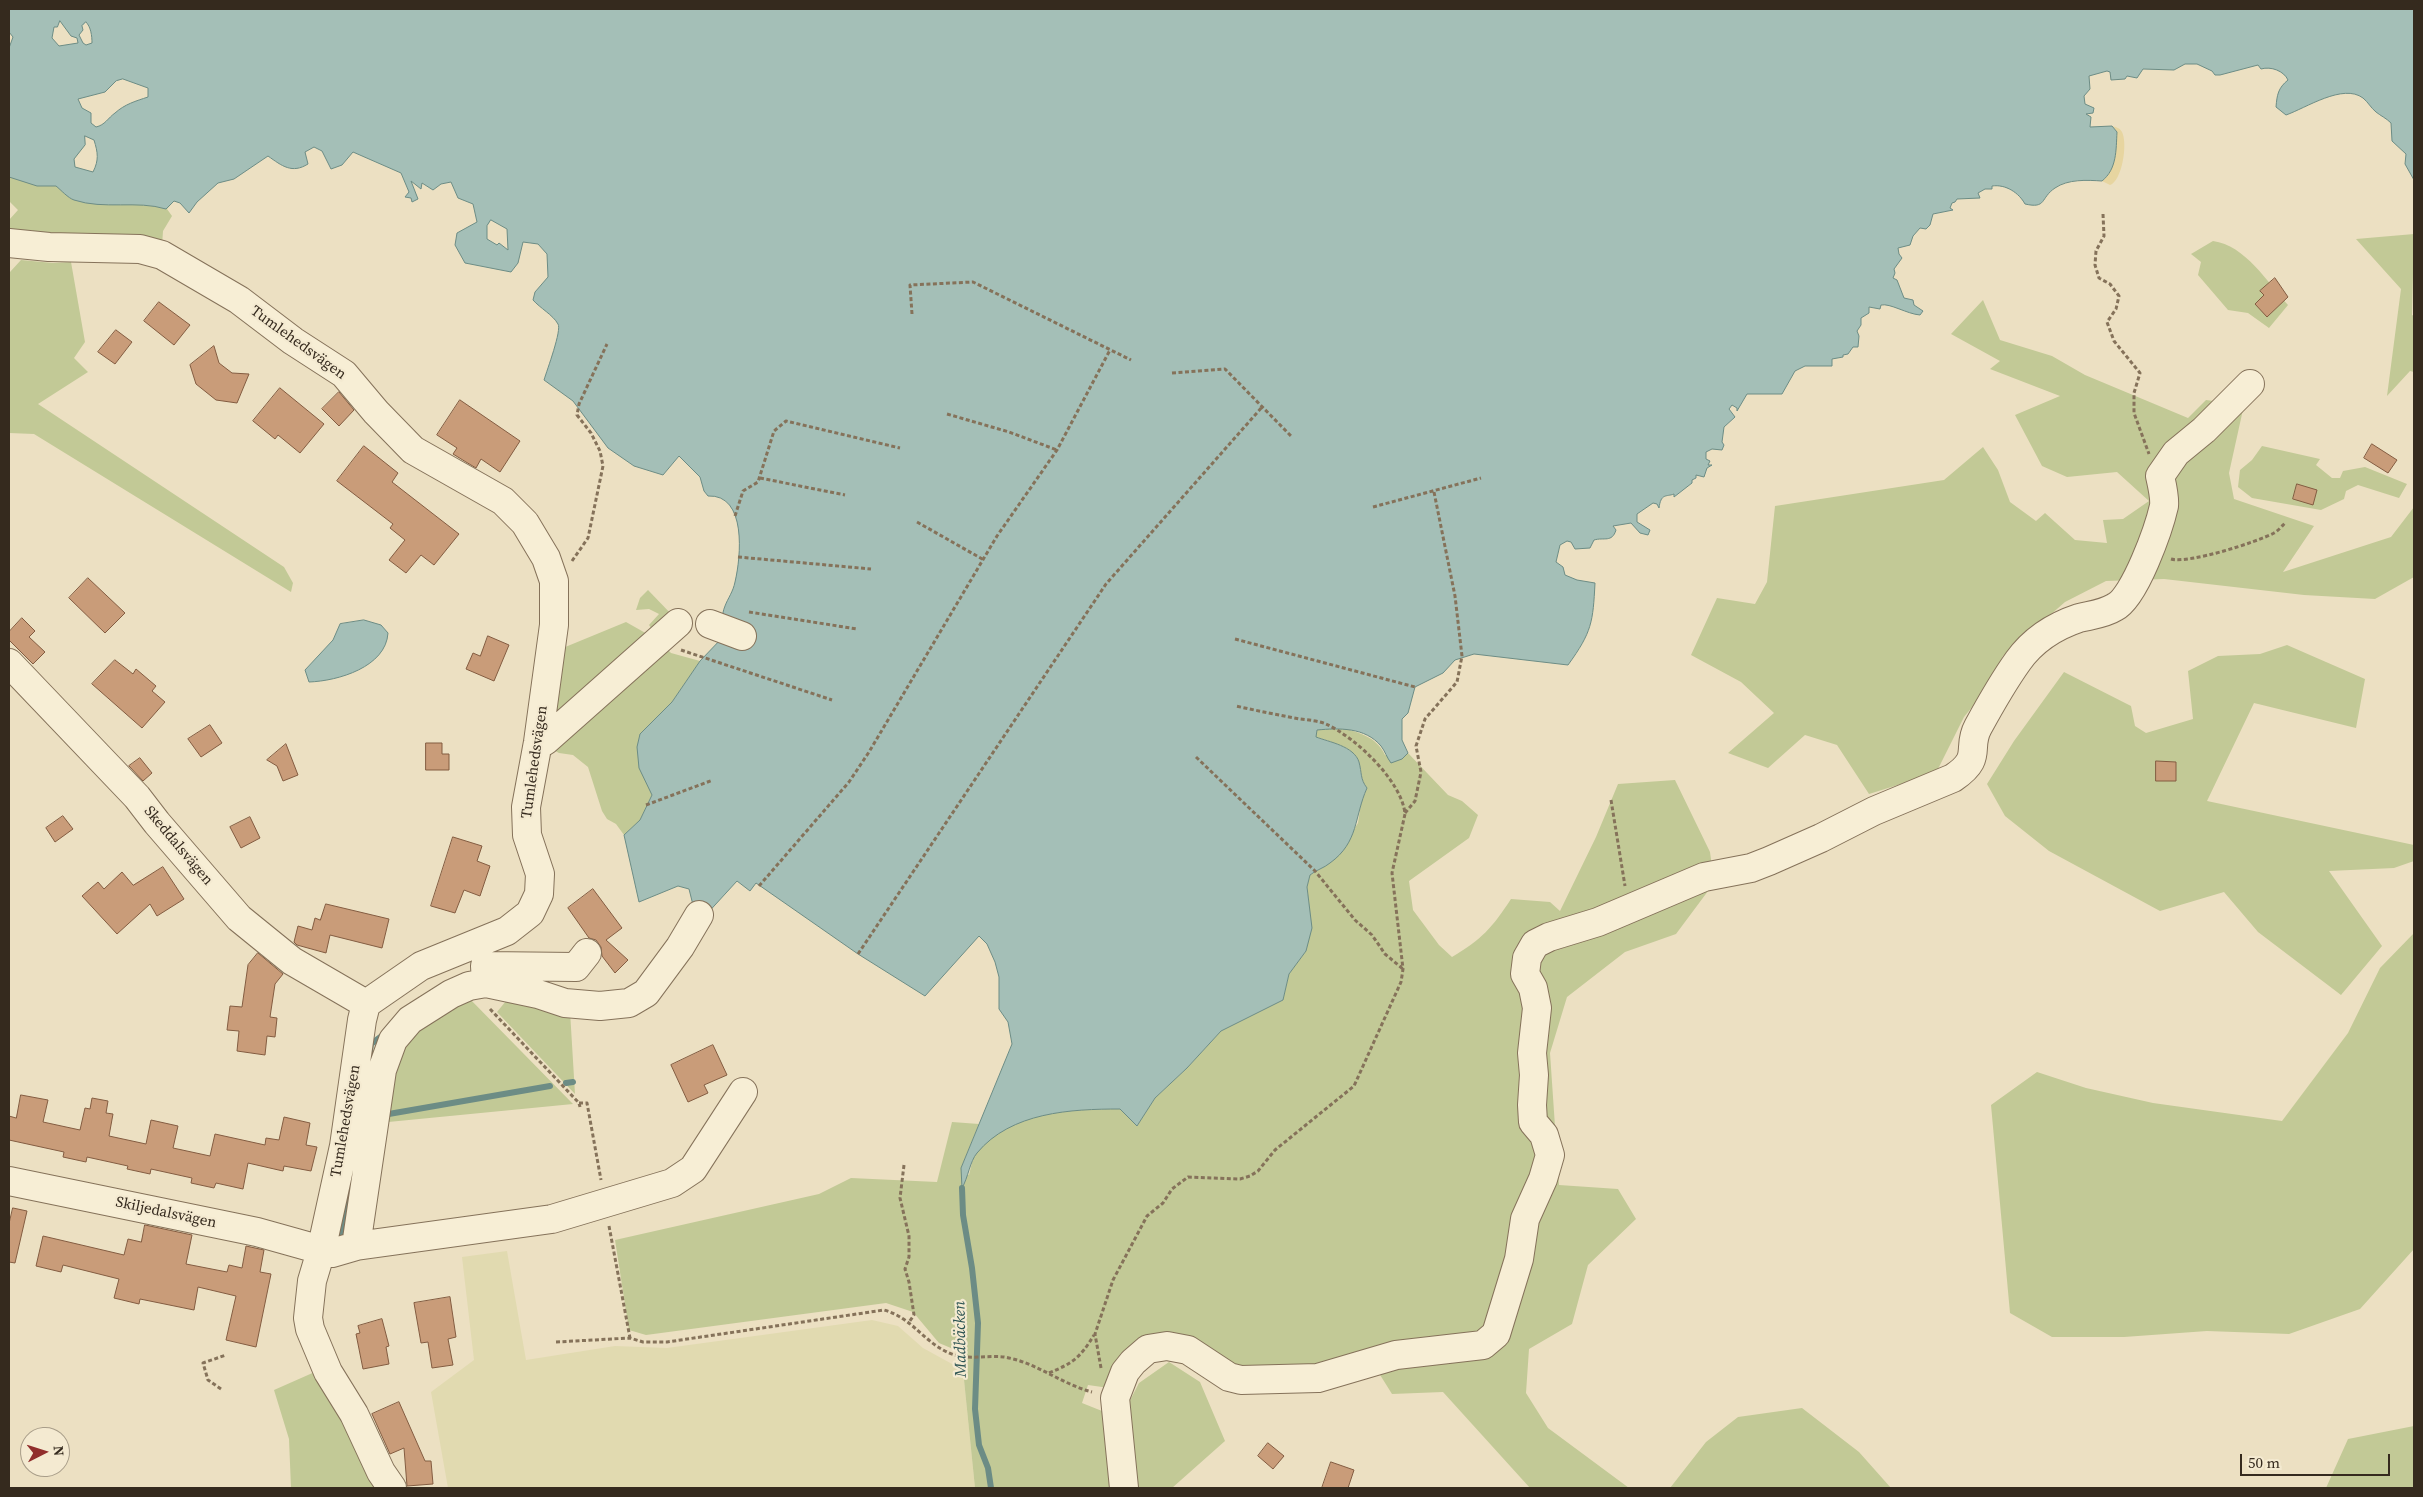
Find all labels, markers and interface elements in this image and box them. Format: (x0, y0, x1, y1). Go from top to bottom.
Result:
street label: Tumlehedsvägen (247, 302, 349, 384)
street label: Tumlehedsvägen (518, 704, 552, 820)
street label: Skeddalsvägen (140, 803, 216, 889)
street label: Tumlehedsvägen (327, 1063, 365, 1179)
street label: Skiljedalsvägen (114, 1194, 218, 1232)
water label: Madbäcken (951, 1301, 971, 1377)
north arrow (20, 1427, 70, 1477)
scale bar (2243, 1444, 2393, 1476)
text: N (49, 1445, 69, 1457)
text: 50 m (2248, 1452, 2280, 1473)

